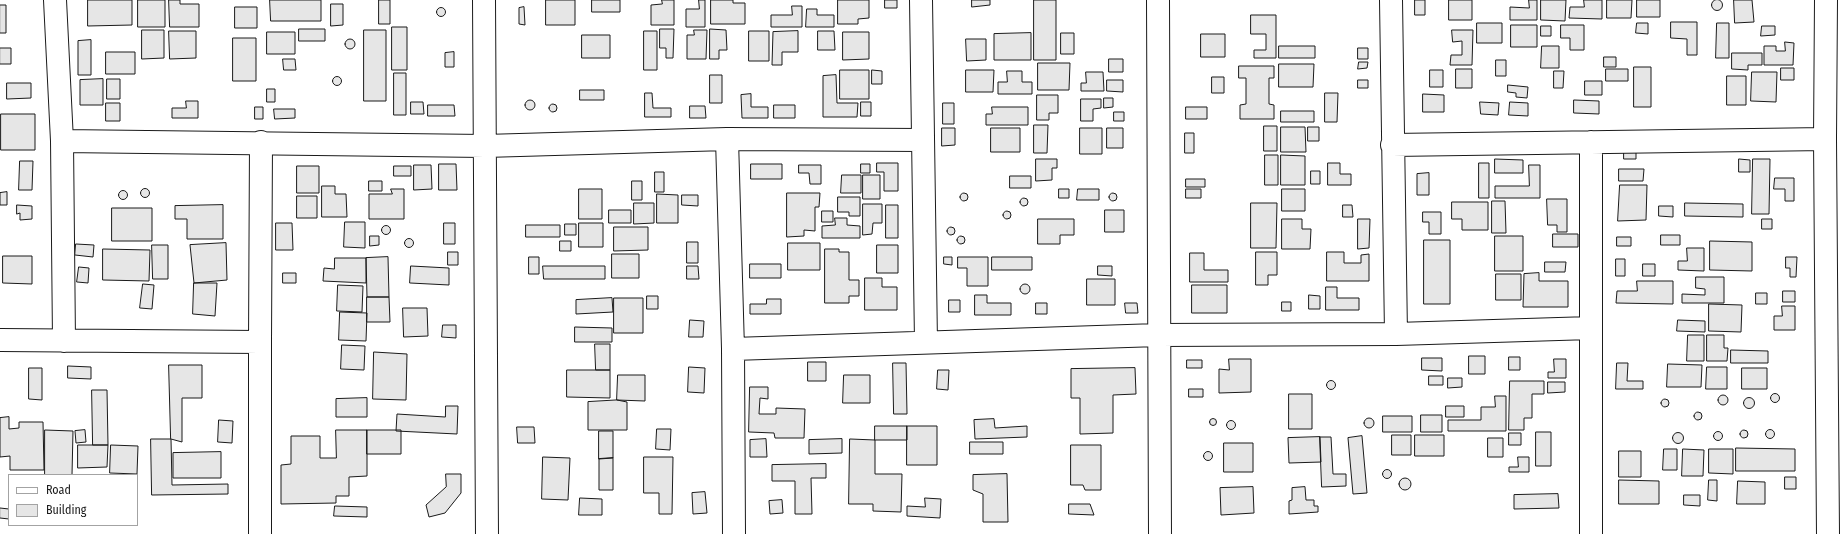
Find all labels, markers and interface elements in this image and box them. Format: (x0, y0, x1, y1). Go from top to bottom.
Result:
legend (8, 474, 138, 526)
text: Road (46, 483, 71, 497)
text: Building (46, 503, 86, 517)

